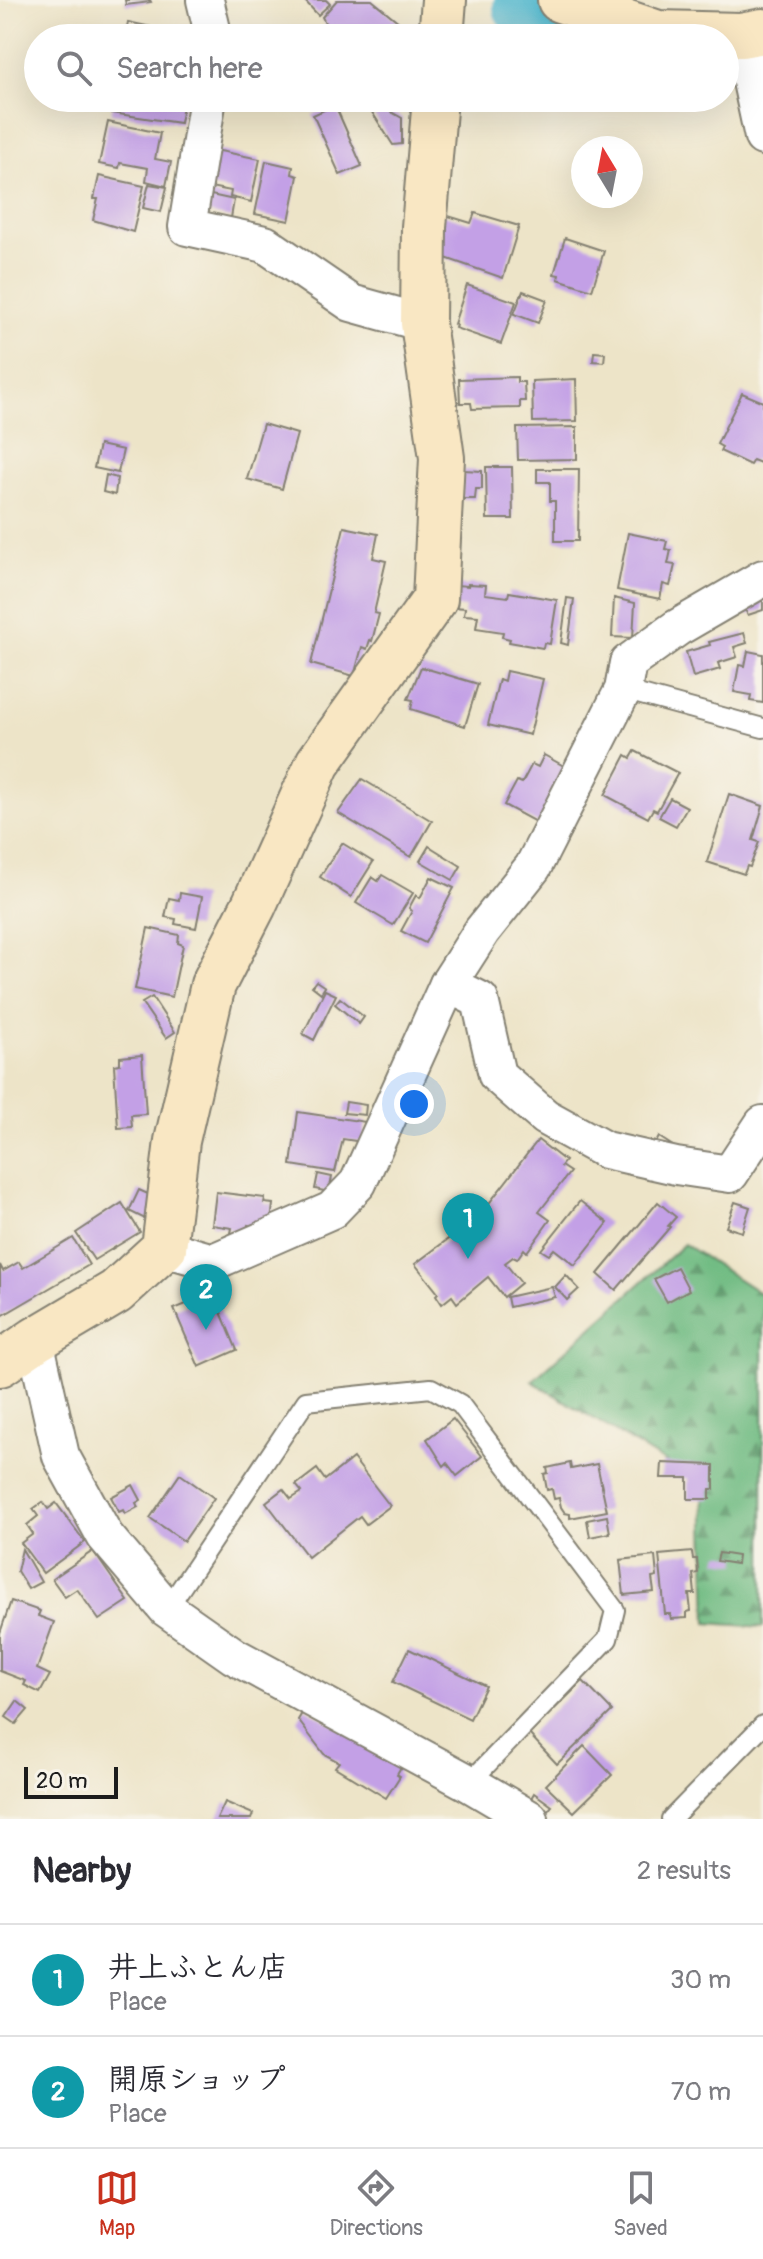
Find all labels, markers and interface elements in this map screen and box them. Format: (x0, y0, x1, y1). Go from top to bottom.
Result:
search box (24, 24, 739, 112)
icon: search (52, 46, 96, 90)
text: Search here (116, 50, 263, 87)
north arrow (571, 136, 643, 208)
your location (394, 1084, 434, 1124)
pin: 1 (442, 1193, 494, 1259)
pin: 2 (180, 1264, 232, 1330)
scale bar (24, 1763, 118, 1799)
text: 20 m (36, 1767, 88, 1795)
text: Nearby (32, 1850, 131, 1893)
text: 2 results (637, 1855, 731, 1887)
text: 井上ふとん店 (108, 1949, 288, 1986)
text: 1 (53, 1964, 63, 1996)
text: 30 m (670, 1964, 731, 1996)
text: Place (108, 1986, 167, 2018)
text: 開原ショップ (108, 2061, 286, 2098)
text: 2 (51, 2076, 65, 2108)
text: 70 m (671, 2076, 731, 2108)
text: Place (108, 2098, 167, 2130)
tab: Map (95, 2166, 139, 2242)
tab: Directions (330, 2166, 423, 2242)
tab: Saved (613, 2166, 668, 2242)

